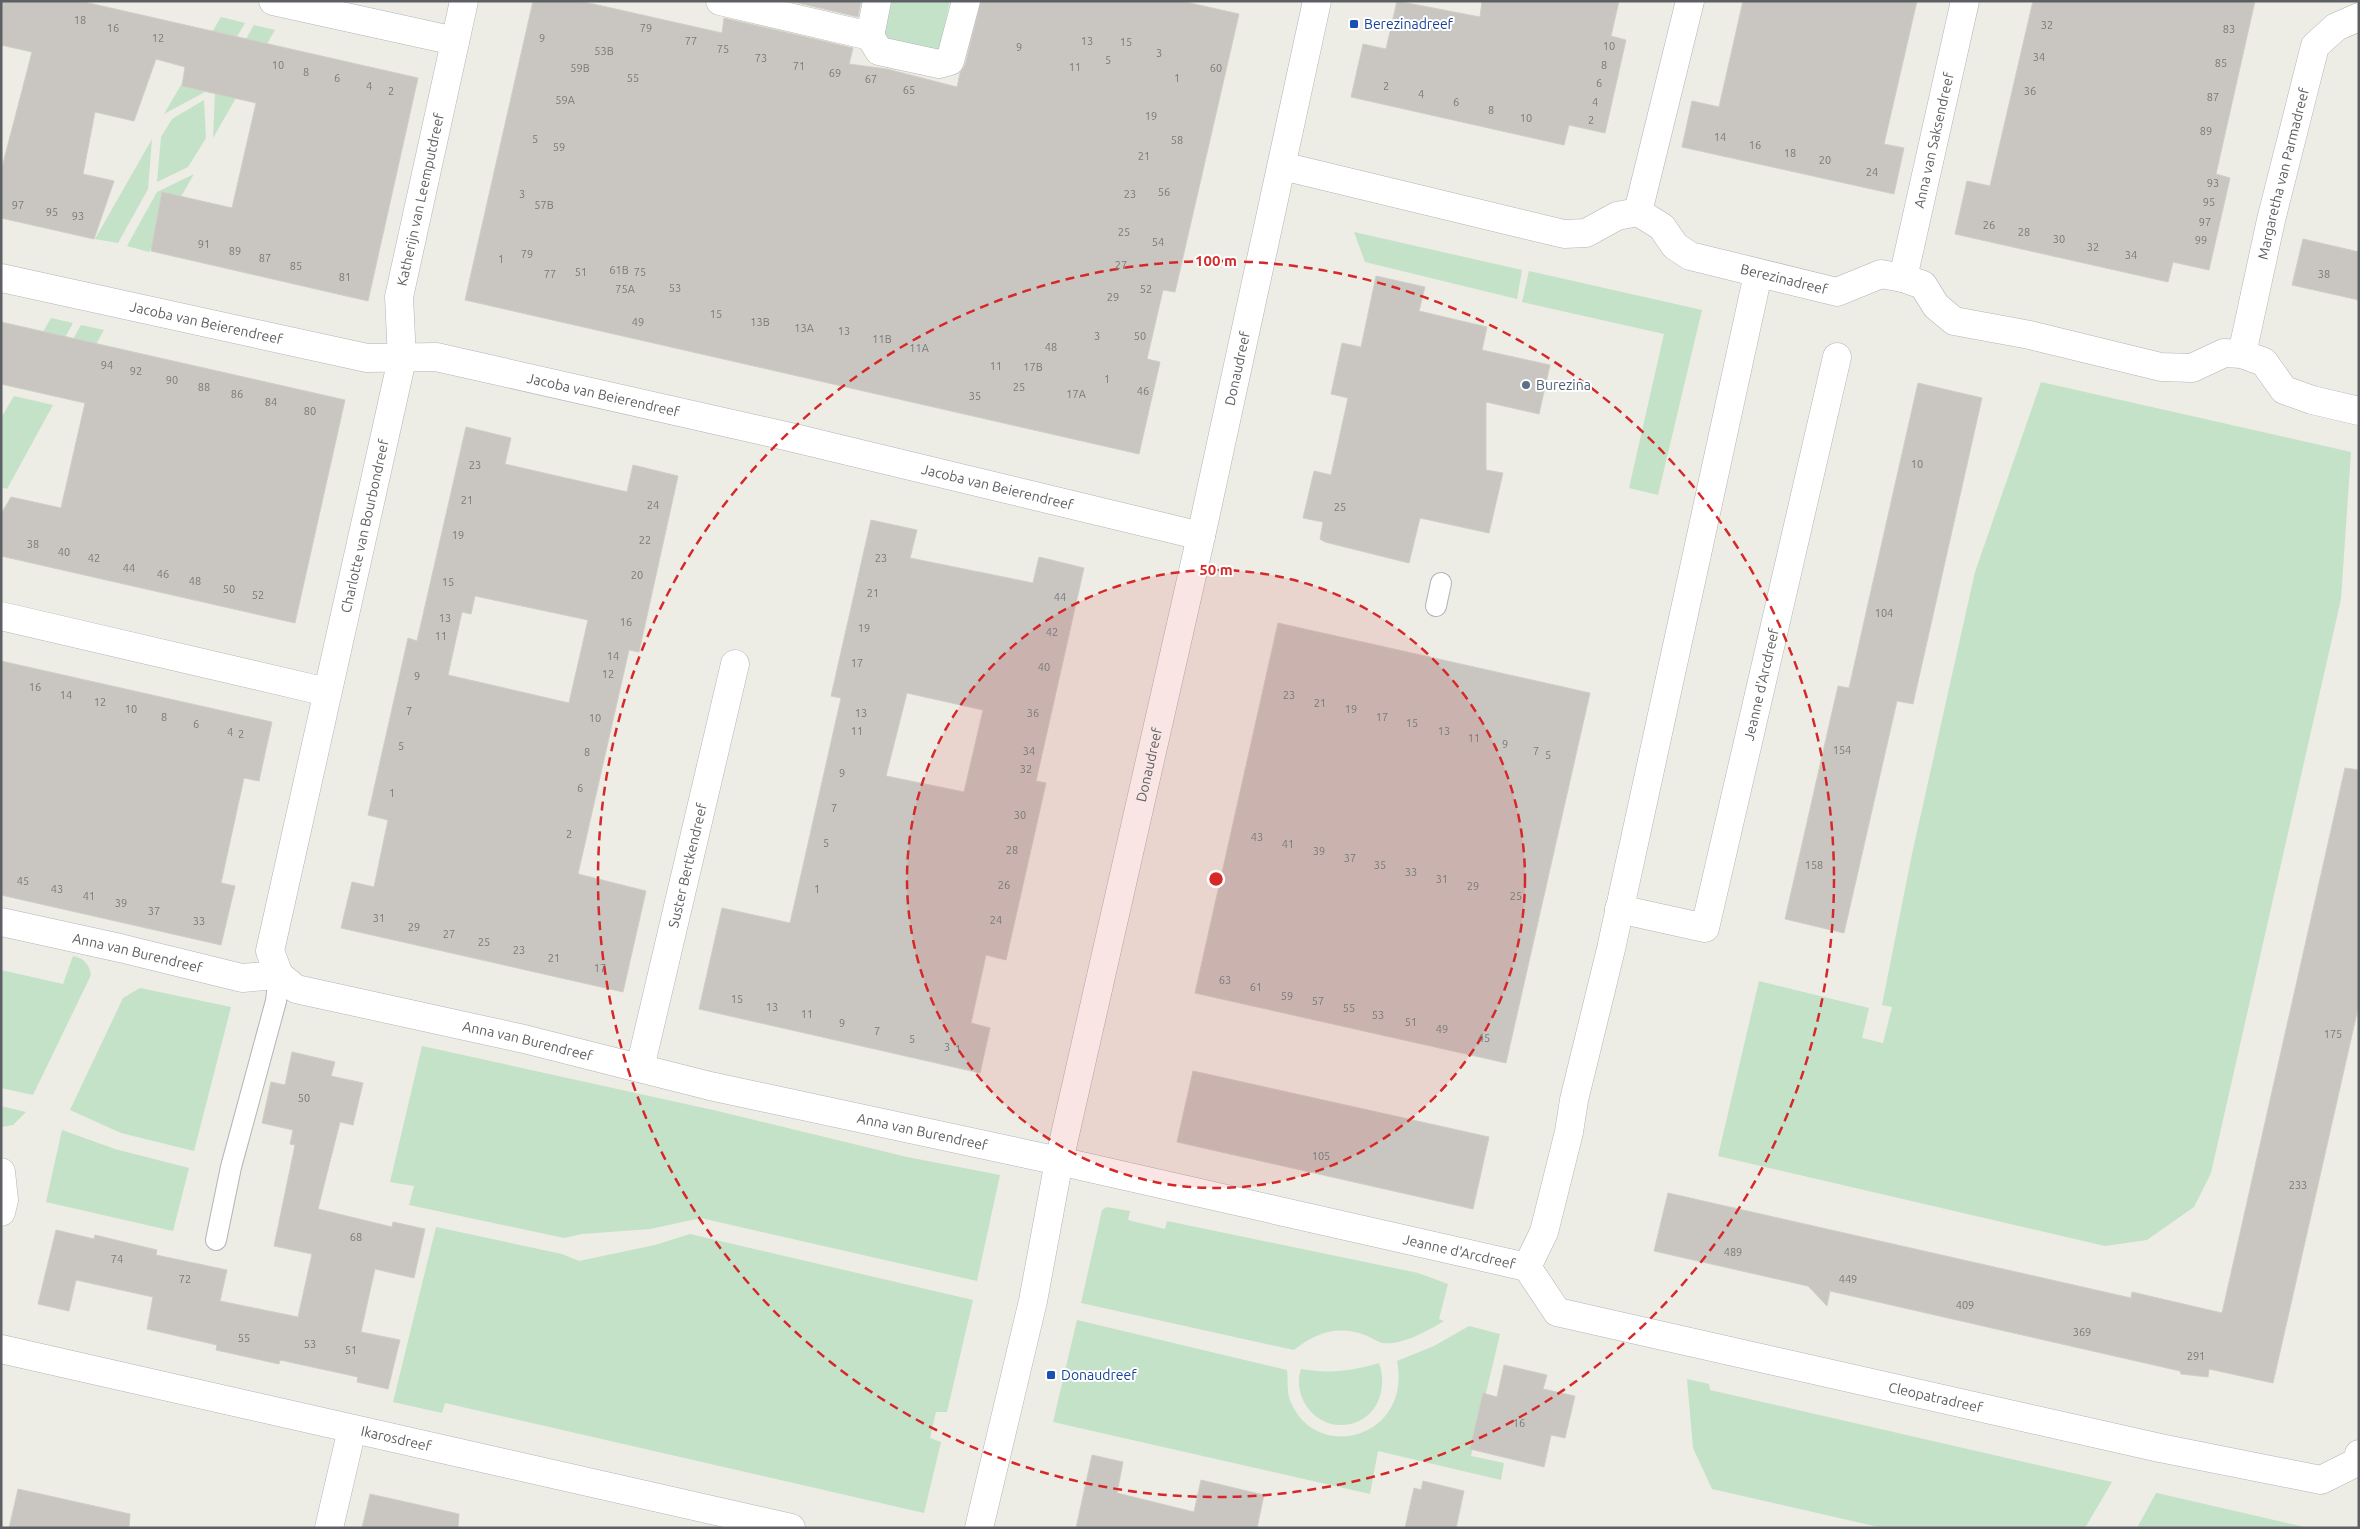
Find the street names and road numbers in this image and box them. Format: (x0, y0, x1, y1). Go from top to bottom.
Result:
street label: Anna van Saksendreef (1911, 70, 1957, 210)
street label: Margaretha van Parmadreef (2255, 85, 2312, 261)
street label: Katherijn van Leemputdreef (394, 111, 447, 287)
street label: Berezinadreef (1739, 261, 1830, 298)
street label: Jacoba van Beierendreef (128, 298, 285, 347)
street label: Donaudreef (1221, 329, 1253, 407)
street label: Jacoba van Beierendreef (525, 370, 681, 420)
street label: Charlotte van Bourbondreef (338, 437, 392, 614)
street label: Jacoba van Beierendreef (920, 461, 1076, 513)
street label: Jeanne d'Arcdreef (1741, 626, 1782, 742)
street label: Donaudreef (1133, 726, 1165, 803)
street label: Suster Bertkendreef (665, 801, 710, 929)
street label: Anna van Burendreef (71, 930, 205, 976)
street label: Anna van Burendreef (461, 1018, 595, 1064)
street label: Anna van Burendreef (856, 1110, 990, 1154)
street label: Jeanne d'Arcdreef (1401, 1231, 1517, 1272)
street label: Cleopatradreef (1887, 1379, 1985, 1416)
street label: Ikarosdreef (359, 1423, 433, 1454)

